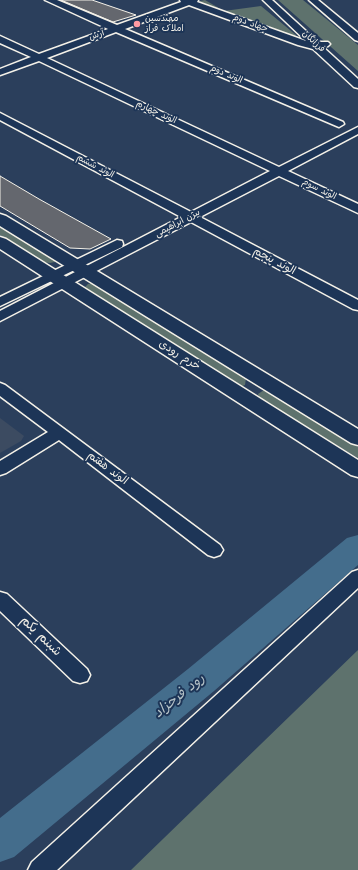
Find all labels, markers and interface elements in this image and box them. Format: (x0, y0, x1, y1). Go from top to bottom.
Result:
street label: جهاد دوم (231, 13, 269, 35)
place label: مهندسین املاک فراز (145, 14, 184, 35)
marker: مهندسین املاک فراز (132, 19, 142, 29)
street label: آرش (88, 28, 106, 44)
street label: فرزانگان (299, 29, 327, 55)
street label: الوند دوم (208, 63, 244, 87)
street label: الوند چهارم (134, 99, 178, 127)
street label: الوند ششم (74, 153, 116, 181)
street label: الوند سوم (300, 177, 338, 203)
street label: بیژن ابراهیمی (154, 208, 202, 240)
street label: الوند پنجم (251, 245, 297, 279)
street label: خرم رودی (156, 338, 202, 374)
street label: الوند هفتم (84, 449, 130, 489)
street label: شبنم یکم (16, 614, 64, 660)
water label: رود فرحزاد (151, 671, 209, 723)

